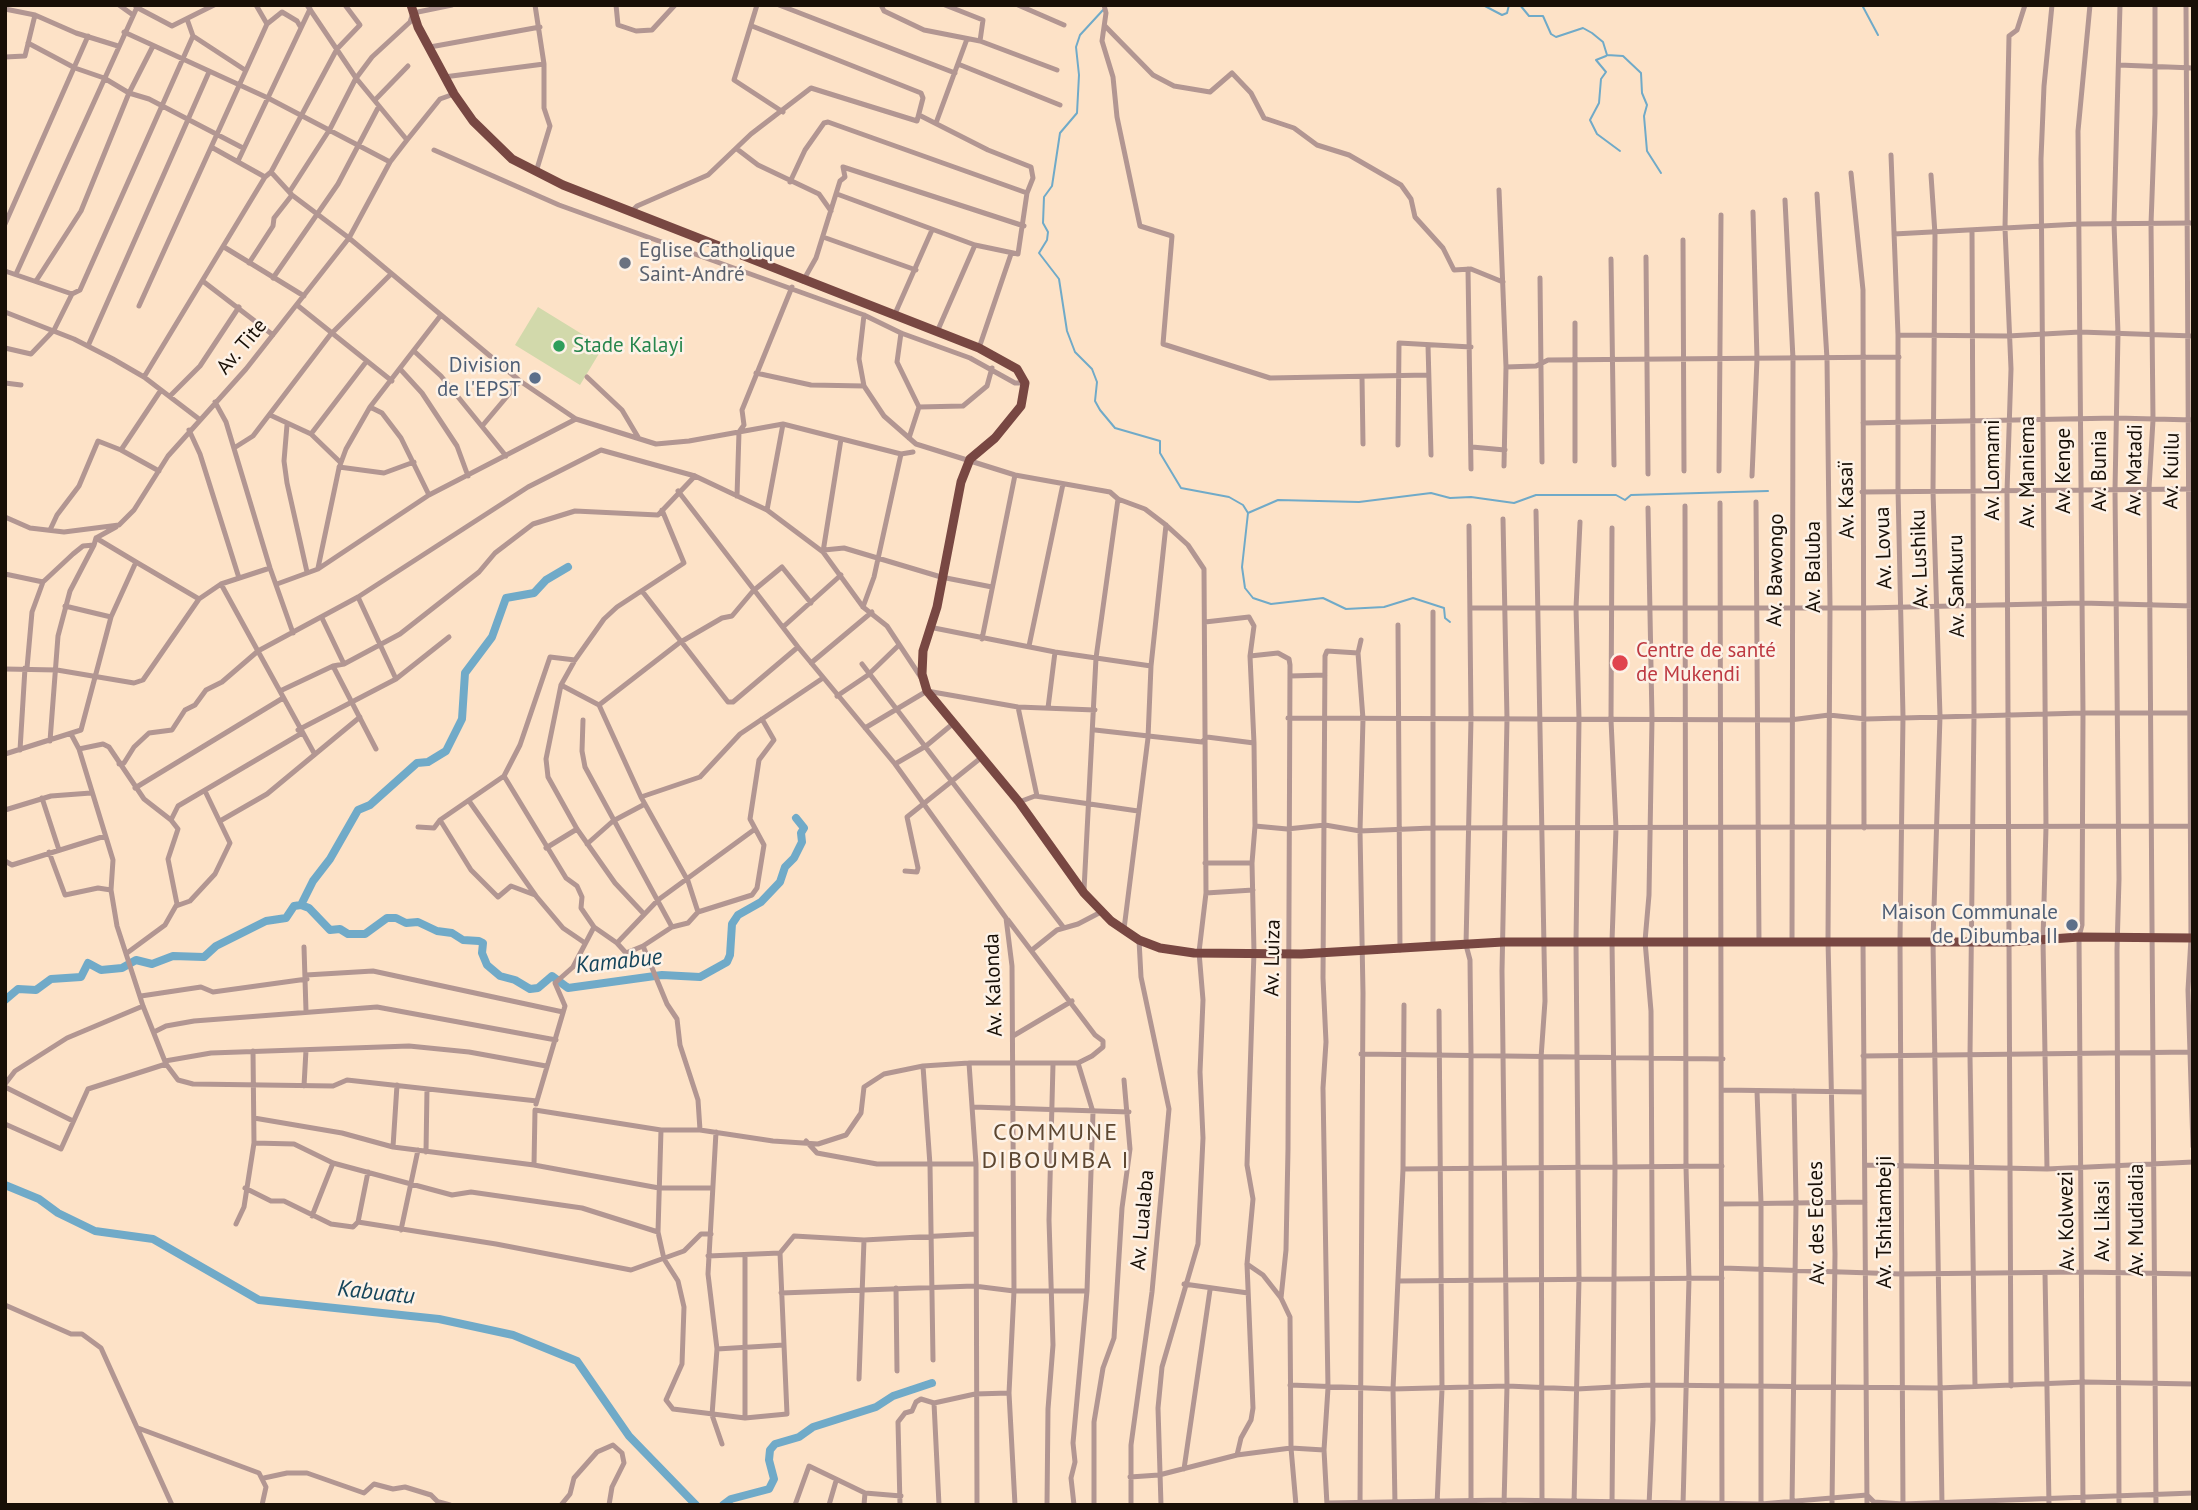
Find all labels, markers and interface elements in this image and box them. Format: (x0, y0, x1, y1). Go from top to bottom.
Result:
place label: Eglise Catholique Saint-André (639, 238, 795, 288)
marker: Eglise Catholique Saint-André (617, 255, 633, 271)
street label: Av. Tite (211, 314, 273, 380)
place label: Stade Kalayi (573, 333, 684, 359)
marker: Stade Kalayi (551, 338, 567, 354)
place label: Division de l'EPST (437, 353, 521, 403)
marker: Division de l'EPST (527, 370, 543, 386)
street label: Av. Maniema (2015, 416, 2041, 528)
street label: Av. Lomami (1980, 419, 2006, 521)
street label: Av. Matadi (2122, 424, 2148, 516)
street label: Av. Kenge (2051, 428, 2077, 514)
street label: Av. Bunia (2087, 430, 2113, 512)
street label: Av. Kuilu (2159, 432, 2185, 510)
street label: Av. Kasaï (1834, 461, 1860, 539)
street label: Av. Lovua (1870, 506, 1898, 590)
street label: Av. Lushiku (1906, 509, 1934, 609)
street label: Av. Bawongo (1762, 513, 1790, 627)
street label: Av. Baluba (1801, 521, 1827, 613)
street label: Av. Sankuru (1944, 534, 1970, 638)
place label: Centre de santé de Mukendi (1636, 638, 1776, 688)
marker: Centre de santé de Mukendi (1610, 653, 1630, 673)
place label: Maison Communale de Dibumba II (1882, 900, 2058, 950)
marker: Maison Communale de Dibumba II (2064, 917, 2080, 933)
street label: Av. Luiza (1260, 919, 1286, 997)
street label: Av. Kalonda (980, 933, 1008, 1037)
water label: Kamabue (574, 944, 664, 980)
district label: COMMUNE DIBOUMBA I (983, 1119, 1129, 1175)
street label: Av. Tshitambeji (1872, 1155, 1898, 1289)
street label: Av. des Ecoles (1803, 1161, 1831, 1285)
street label: Av. Mudiadia (2124, 1164, 2150, 1276)
street label: Av. Lualaba (1126, 1169, 1160, 1271)
street label: Av. Kolwezi (2054, 1171, 2080, 1271)
street label: Av. Likasi (2090, 1180, 2116, 1262)
water label: Kabuatu (336, 1275, 416, 1311)

